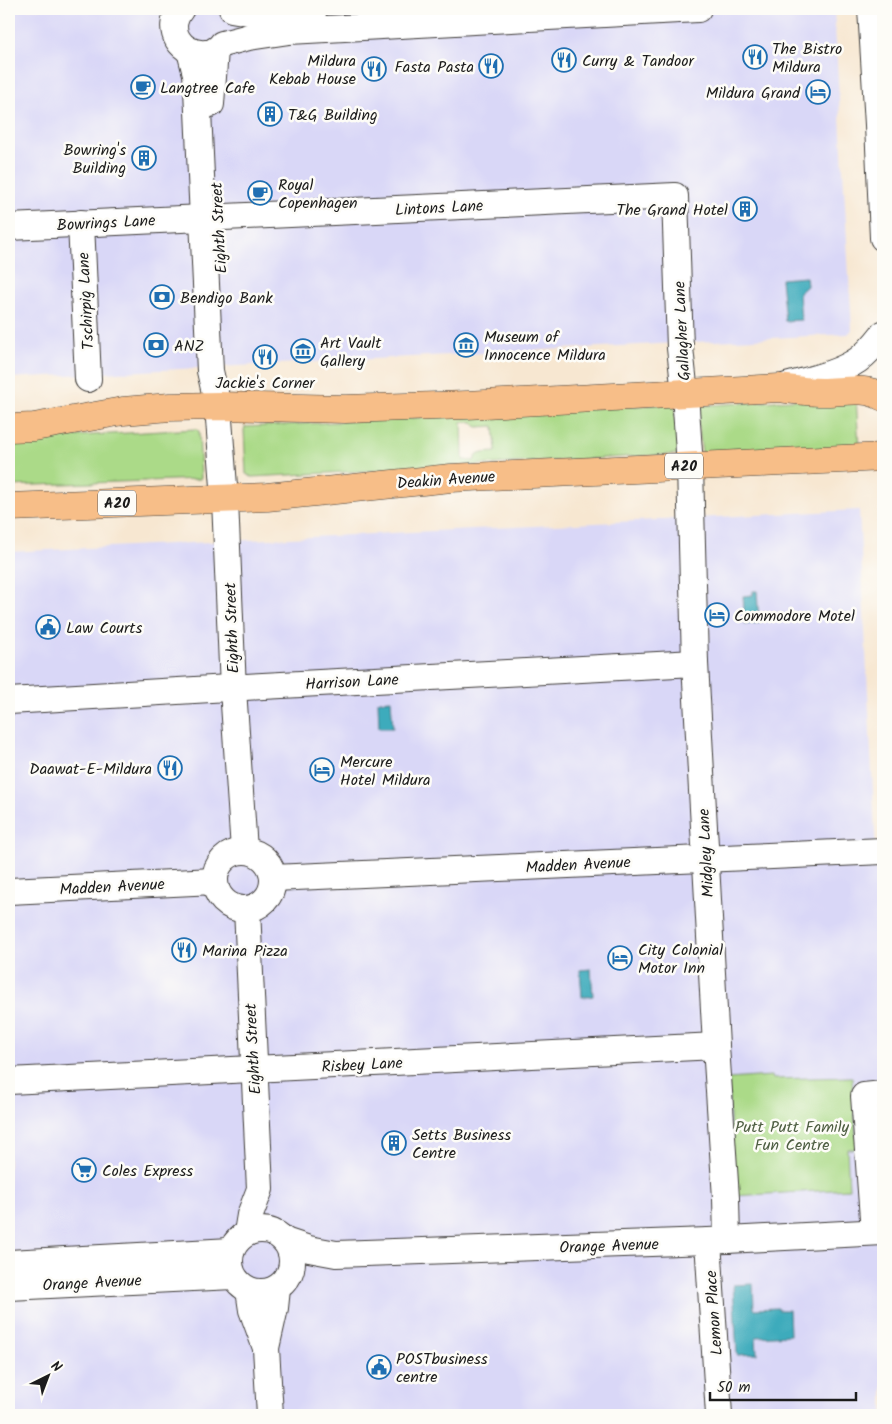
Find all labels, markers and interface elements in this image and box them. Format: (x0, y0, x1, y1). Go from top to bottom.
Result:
place label: The Bistro Mildura (772, 37, 842, 80)
restaurant icon: The Bistro Mildura (742, 44, 768, 70)
restaurant icon: Curry & Tandoor (551, 47, 577, 73)
place label: Mildura Kebab House (269, 49, 356, 92)
place label: Curry & Tandoor (582, 49, 696, 74)
restaurant icon: Fasta Pasta (478, 53, 504, 79)
place label: Fasta Pasta (394, 55, 474, 80)
restaurant icon: Mildura Kebab House (361, 56, 387, 82)
cafe icon: Langtree Cafe (130, 74, 156, 100)
place label: Langtree Cafe (160, 76, 255, 101)
hotel icon: Mildura Grand (805, 79, 831, 105)
place label: Mildura Grand (706, 81, 801, 106)
building icon: T&G Building (257, 101, 283, 127)
place label: T&G Building (288, 103, 378, 128)
place label: Bowring's Building (63, 138, 126, 181)
building icon: Bowring's Building (131, 145, 157, 171)
place label: Royal Copenhagen (278, 173, 358, 216)
cafe icon: Royal Copenhagen (247, 180, 273, 206)
street label: Eighth Street (205, 181, 234, 274)
street label: Lintons Lane (394, 194, 484, 223)
building icon: The Grand Hotel (732, 196, 758, 222)
place label: The Grand Hotel (616, 198, 728, 223)
street label: Bowrings Lane (56, 208, 156, 239)
street label: Tschirpig Lane (71, 252, 102, 350)
street label: Gallagher Lane (667, 280, 698, 381)
bank icon: Bendigo Bank (149, 284, 175, 310)
place label: Bendigo Bank (180, 286, 273, 311)
place label: Museum of Innocence Mildura (484, 325, 606, 368)
place label: Art Vault Gallery (320, 331, 382, 374)
bank icon: ANZ (143, 332, 169, 358)
museum icon: Museum of Innocence Mildura (453, 332, 479, 358)
place label: ANZ (174, 334, 204, 359)
museum icon: Art Vault Gallery (290, 338, 316, 364)
restaurant icon: Jackie's Corner (252, 344, 278, 370)
place label: Jackie's Corner (215, 371, 316, 396)
road number: A20 (665, 454, 703, 478)
street label: Deakin Avenue (396, 465, 496, 496)
road number: A20 (98, 490, 136, 516)
street label: Eighth Street (218, 581, 247, 674)
hotel icon: Commodore Motel (704, 602, 730, 628)
place label: Commodore Motel (734, 604, 855, 629)
public building icon: Law Courts (35, 614, 61, 640)
place label: Law Courts (66, 616, 142, 641)
street label: Harrison Lane (305, 668, 399, 697)
place label: Mercure Hotel Mildura (340, 750, 431, 793)
restaurant icon: Daawat-E-Mildura (157, 755, 183, 781)
place label: Daawat-E-Mildura (29, 757, 152, 782)
hotel icon: Mercure Hotel Mildura (309, 757, 335, 783)
street label: Midgley Lane (692, 808, 721, 898)
street label: Madden Avenue (525, 850, 631, 881)
street label: Madden Avenue (59, 872, 165, 903)
restaurant icon: Marina Pizza (171, 937, 197, 963)
place label: City Colonial Motor Inn (638, 938, 723, 981)
place label: Marina Pizza (202, 939, 288, 964)
hotel icon: City Colonial Motor Inn (607, 945, 633, 971)
street label: Eighth Street (239, 1002, 268, 1095)
street label: Risbey Lane (321, 1051, 403, 1080)
park label: Putt Putt Family Fun Centre (735, 1115, 850, 1158)
place label: Setts Business Centre (412, 1123, 511, 1166)
building icon: Setts Business Centre (381, 1130, 407, 1156)
supermarket icon: Coles Express (71, 1157, 97, 1183)
place label: Coles Express (102, 1159, 193, 1184)
street label: Orange Avenue (559, 1232, 659, 1261)
street label: Orange Avenue (42, 1268, 142, 1299)
street label: Lemon Place (699, 1269, 730, 1356)
place label: POSTbusiness centre (396, 1347, 488, 1390)
north arrow (22, 1352, 72, 1402)
public building icon: POSTbusiness centre (366, 1354, 392, 1380)
text: N (45, 1356, 67, 1378)
scale bar (710, 1369, 856, 1401)
text: 50 m (717, 1376, 751, 1400)

